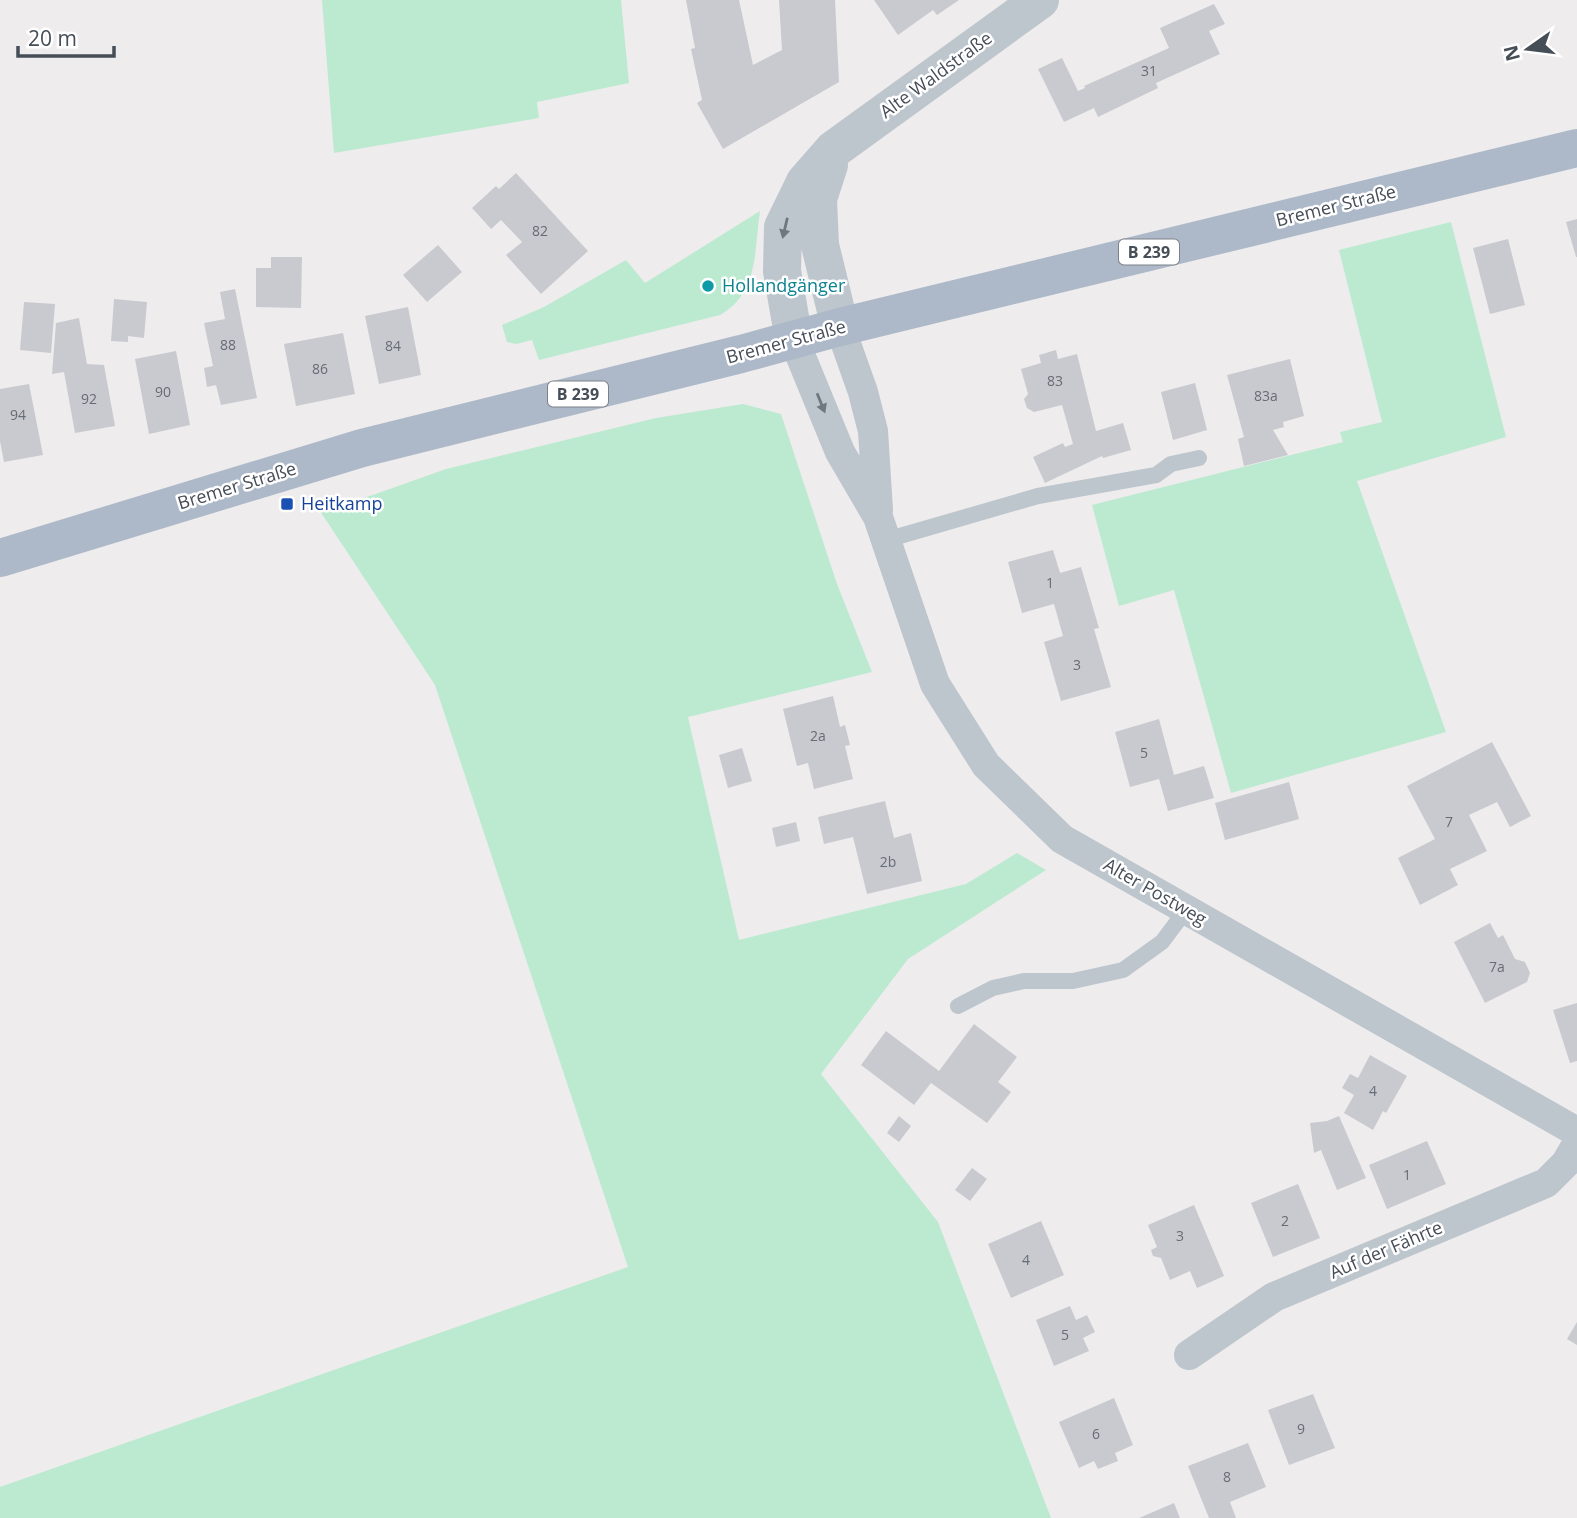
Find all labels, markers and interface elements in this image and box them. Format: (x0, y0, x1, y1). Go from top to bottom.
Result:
scale bar (18, 14, 114, 58)
north arrow (1493, 14, 1563, 84)
text: 20 m (28, 24, 77, 52)
street label: Alte Waldstraße (875, 25, 996, 123)
text: N (1497, 42, 1526, 64)
house number: 31 (1141, 61, 1157, 80)
street label: Bremer Straße (1273, 179, 1398, 232)
one-way arrow (780, 217, 791, 239)
house number: 82 (532, 221, 548, 240)
road number: B 239 (1119, 240, 1179, 264)
place label: Hollandgänger (722, 273, 846, 297)
marker: Hollandgänger (700, 278, 716, 294)
street label: Bremer Straße (723, 314, 848, 369)
house number: 88 (220, 335, 236, 354)
house number: 84 (385, 336, 401, 355)
house number: 86 (312, 359, 328, 378)
house number: 83 (1047, 371, 1063, 390)
house number: 90 (155, 382, 171, 401)
road number: B 239 (548, 382, 608, 406)
house number: 83a (1254, 386, 1278, 405)
house number: 92 (81, 389, 97, 408)
one-way arrow (816, 392, 827, 413)
house number: 94 (10, 405, 26, 424)
street label: Bremer Straße (174, 456, 299, 514)
place label: Heitkamp (301, 491, 382, 515)
marker: Heitkamp (279, 496, 295, 512)
house number: 1 (1046, 573, 1054, 592)
house number: 3 (1073, 655, 1081, 674)
house number: 2a (810, 726, 826, 745)
house number: 5 (1140, 743, 1148, 762)
house number: 7 (1445, 812, 1453, 831)
house number: 2b (880, 852, 896, 871)
street label: Alter Postweg (1100, 852, 1211, 930)
house number: 7a (1489, 957, 1505, 976)
house number: 4 (1369, 1081, 1377, 1100)
house number: 1 (1403, 1165, 1411, 1184)
house number: 2 (1281, 1211, 1289, 1230)
street label: Auf der Fährte (1325, 1214, 1446, 1284)
house number: 3 (1176, 1226, 1184, 1245)
house number: 4 (1022, 1250, 1030, 1269)
house number: 5 (1061, 1325, 1069, 1344)
house number: 9 (1297, 1419, 1305, 1438)
house number: 6 (1092, 1424, 1100, 1443)
house number: 8 (1223, 1467, 1231, 1486)

